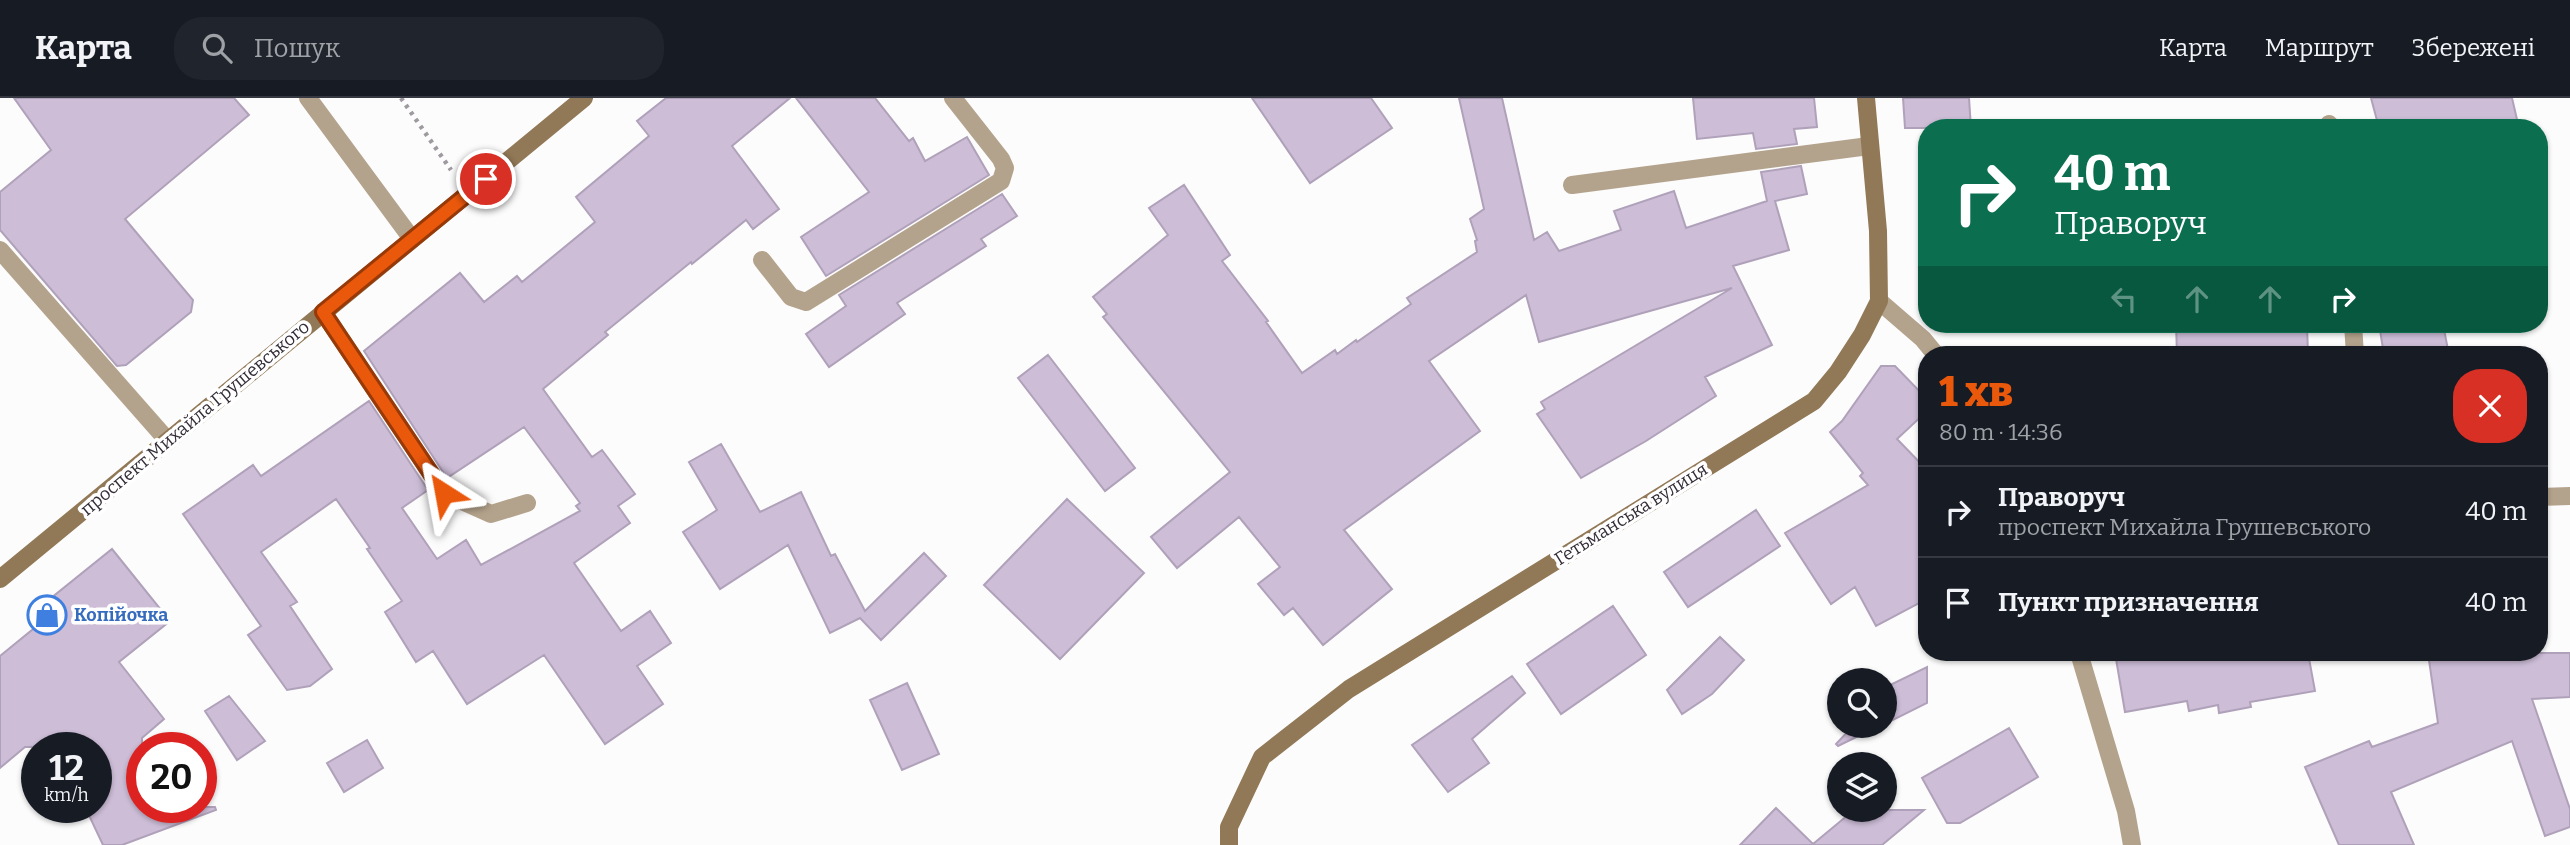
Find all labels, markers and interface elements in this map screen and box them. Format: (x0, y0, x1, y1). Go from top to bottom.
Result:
search box (174, 17, 664, 80)
text: Карта (35, 28, 132, 68)
icon: search (198, 29, 236, 67)
text: Пошук (254, 33, 340, 64)
text: Карта (2159, 34, 2227, 62)
text: Маршрут (2265, 34, 2374, 62)
text: Збережені (2412, 34, 2535, 62)
text: 40 m (2054, 144, 2171, 203)
icon: right (1939, 147, 2030, 238)
pin (456, 149, 516, 209)
icon: arrive (467, 160, 505, 198)
text: Праворуч (2054, 204, 2207, 242)
icon: left (2105, 280, 2143, 318)
icon: ahead (2178, 280, 2216, 318)
icon: ahead (2251, 280, 2289, 318)
icon: right (2324, 280, 2362, 318)
street label: проспект Михайла Грушевського (76, 316, 314, 520)
text: 1 хв (1939, 367, 2013, 417)
button: close (2453, 369, 2527, 443)
text: 80 m · 14:36 (1939, 418, 2062, 446)
position arrow (407, 456, 481, 530)
street label: Гетьманська вулиця (1551, 458, 1712, 570)
text: Праворуч (1998, 482, 2125, 513)
icon: right (1939, 493, 1977, 531)
text: 40 m (2465, 496, 2527, 527)
text: проспект Михайла Грушевського (1998, 513, 2371, 541)
icon: arrive (1939, 584, 1977, 622)
text: Пункт призначення (1998, 587, 2259, 618)
text: 40 m (2465, 587, 2527, 618)
shop icon: Копійочка (26, 594, 68, 636)
place label: Копійочка (74, 604, 168, 626)
map controls (1827, 668, 1897, 822)
button: search (1827, 668, 1897, 738)
speed limit sign: 20 (126, 732, 217, 823)
text: 12 (49, 747, 84, 789)
button: layers (1827, 752, 1897, 822)
text: km/h (44, 784, 89, 806)

